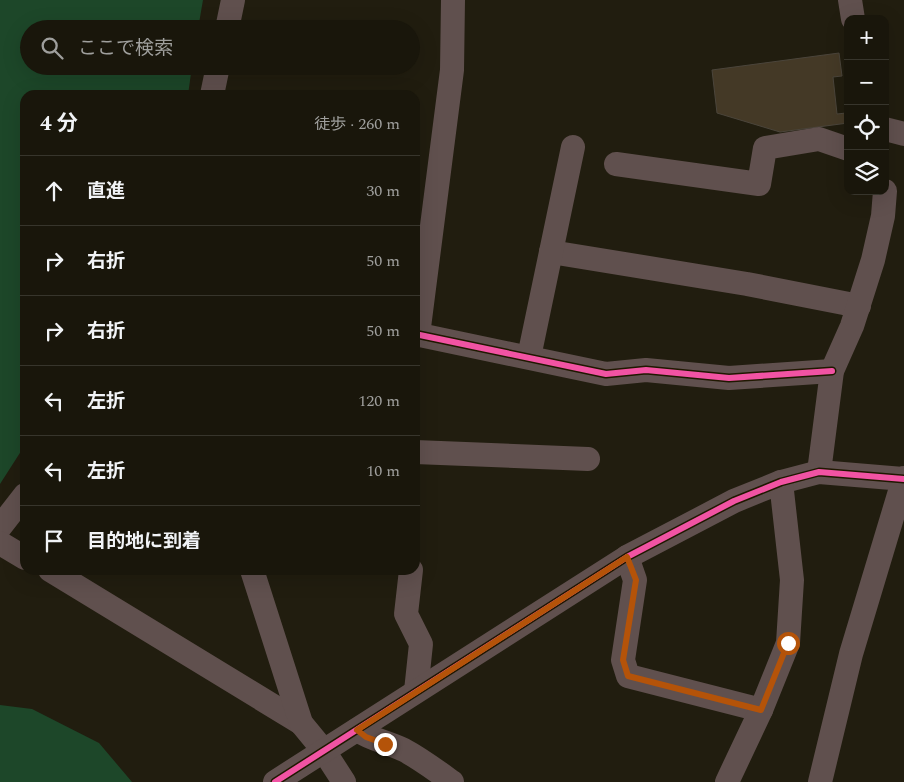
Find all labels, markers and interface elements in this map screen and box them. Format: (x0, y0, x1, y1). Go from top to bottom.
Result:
map controls (844, 15, 889, 195)
button: + (844, 15, 889, 60)
search box (20, 20, 420, 75)
icon: search (38, 34, 66, 62)
text: ここで検索 (78, 34, 173, 63)
button: − (844, 60, 889, 105)
button: locate (844, 105, 889, 150)
text: 4 分 (40, 108, 78, 140)
text: 徒歩 · 260 m (314, 112, 400, 136)
button: layers (844, 150, 889, 195)
icon: ahead (40, 177, 68, 205)
text: 直進 (87, 177, 125, 206)
text: 30 m (366, 179, 400, 203)
icon: right (40, 247, 68, 275)
text: 右折 (87, 247, 125, 276)
text: 50 m (366, 249, 400, 273)
icon: right (40, 317, 68, 345)
text: 右折 (87, 317, 125, 346)
text: 50 m (366, 319, 400, 343)
icon: left (40, 387, 68, 415)
text: 左折 (87, 387, 125, 416)
text: 120 m (358, 389, 400, 413)
icon: left (40, 457, 68, 485)
text: 左折 (87, 457, 125, 486)
text: 10 m (366, 459, 400, 483)
icon: arrive (40, 527, 68, 555)
text: 目的地に到着 (87, 527, 201, 556)
route start (777, 632, 800, 655)
route end (374, 733, 397, 756)

